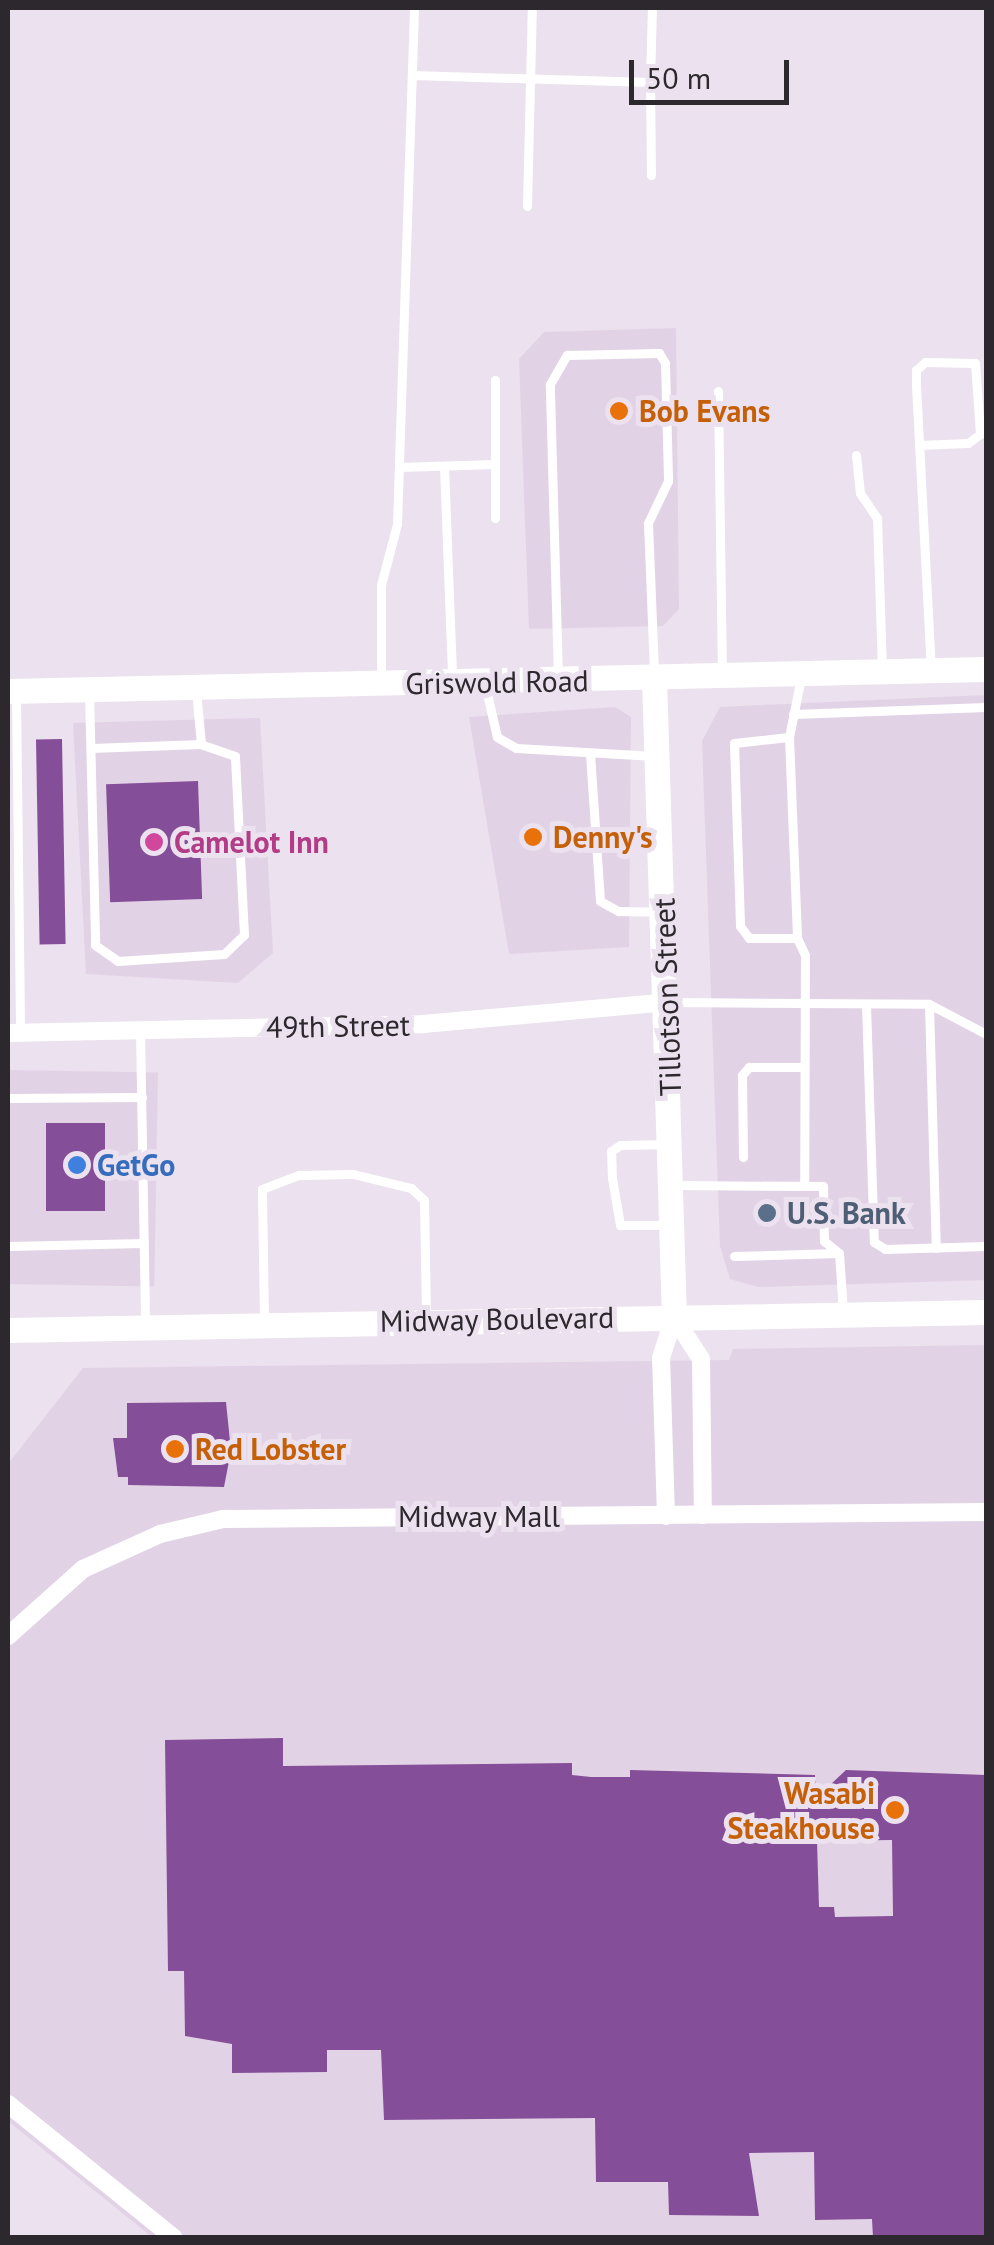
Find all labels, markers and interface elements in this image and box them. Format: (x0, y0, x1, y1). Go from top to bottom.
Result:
scale bar (634, 40, 794, 102)
text: 50 m (646, 58, 711, 97)
place label: Bob Evans (639, 393, 770, 429)
marker: Bob Evans (608, 400, 630, 422)
street label: Griswold Road (405, 662, 589, 702)
place label: Denny's (553, 819, 653, 855)
place label: Camelot Inn (174, 824, 329, 860)
marker: Denny's (522, 826, 544, 848)
marker: Camelot Inn (143, 831, 165, 853)
street label: Tillotson Street (646, 897, 688, 1097)
street label: 49th Street (266, 1007, 410, 1045)
place label: GetGo (97, 1147, 175, 1183)
marker: GetGo (66, 1154, 88, 1176)
place label: U.S. Bank (787, 1195, 908, 1231)
marker: U.S. Bank (756, 1202, 778, 1224)
street label: Midway Boulevard (379, 1299, 615, 1339)
place label: Red Lobster (195, 1431, 346, 1467)
marker: Red Lobster (164, 1438, 186, 1460)
street label: Midway Mall (398, 1498, 560, 1534)
place label: Wasabi Steakhouse (727, 1775, 875, 1846)
marker: Wasabi Steakhouse (884, 1799, 906, 1821)

